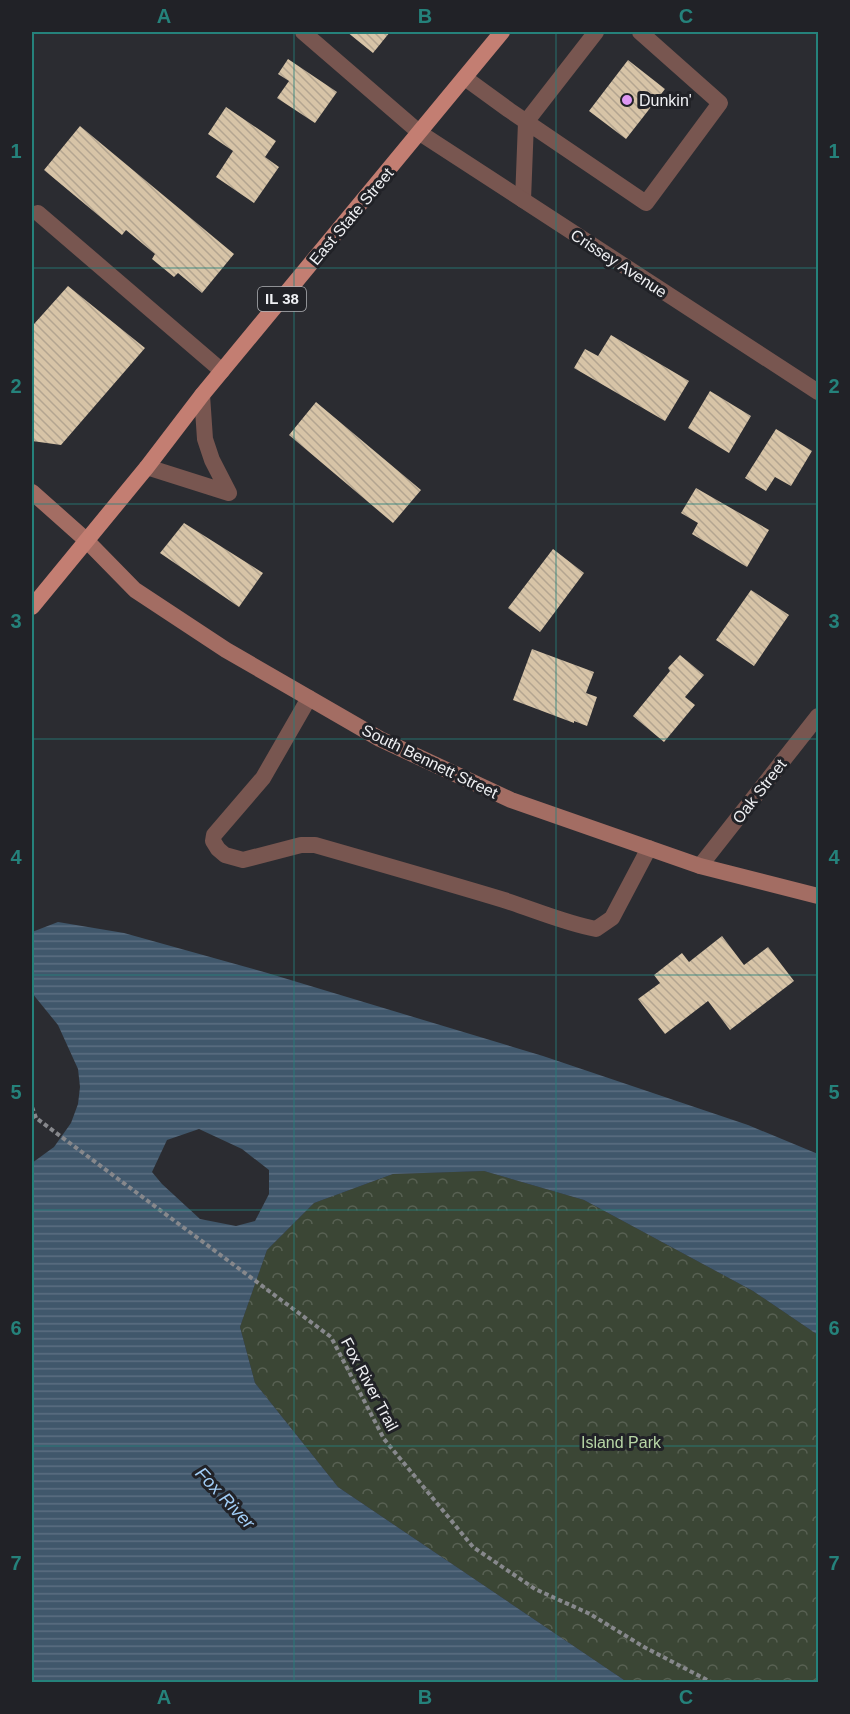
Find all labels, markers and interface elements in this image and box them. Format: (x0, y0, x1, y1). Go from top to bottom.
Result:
text: A (157, 5, 171, 27)
text: B (418, 5, 432, 27)
text: C (679, 5, 693, 27)
place label: Dunkin' (639, 92, 692, 109)
marker: Dunkin' (620, 93, 634, 107)
text: 1 (10, 140, 22, 162)
text: 1 (828, 140, 840, 162)
street label: East State Street (306, 164, 397, 268)
street label: Crissey Avenue (568, 226, 670, 301)
road number: IL 38 (258, 287, 306, 311)
text: 2 (10, 375, 22, 397)
text: 2 (828, 375, 840, 397)
text: 3 (10, 610, 22, 632)
text: 3 (828, 610, 840, 632)
street label: South Bennett Street (359, 721, 501, 802)
street label: Oak Street (729, 756, 790, 827)
text: 4 (10, 846, 22, 868)
text: 4 (828, 846, 840, 868)
text: 5 (10, 1081, 22, 1103)
text: 5 (828, 1081, 840, 1103)
text: 6 (10, 1317, 22, 1339)
text: 6 (828, 1317, 840, 1339)
street label: Fox River Trail (338, 1335, 401, 1434)
park label: Island Park (581, 1434, 662, 1451)
water label: Fox River (191, 1463, 259, 1534)
text: 7 (10, 1552, 22, 1574)
text: 7 (828, 1552, 840, 1574)
text: A (157, 1686, 171, 1708)
text: B (418, 1686, 432, 1708)
text: C (679, 1686, 693, 1708)

